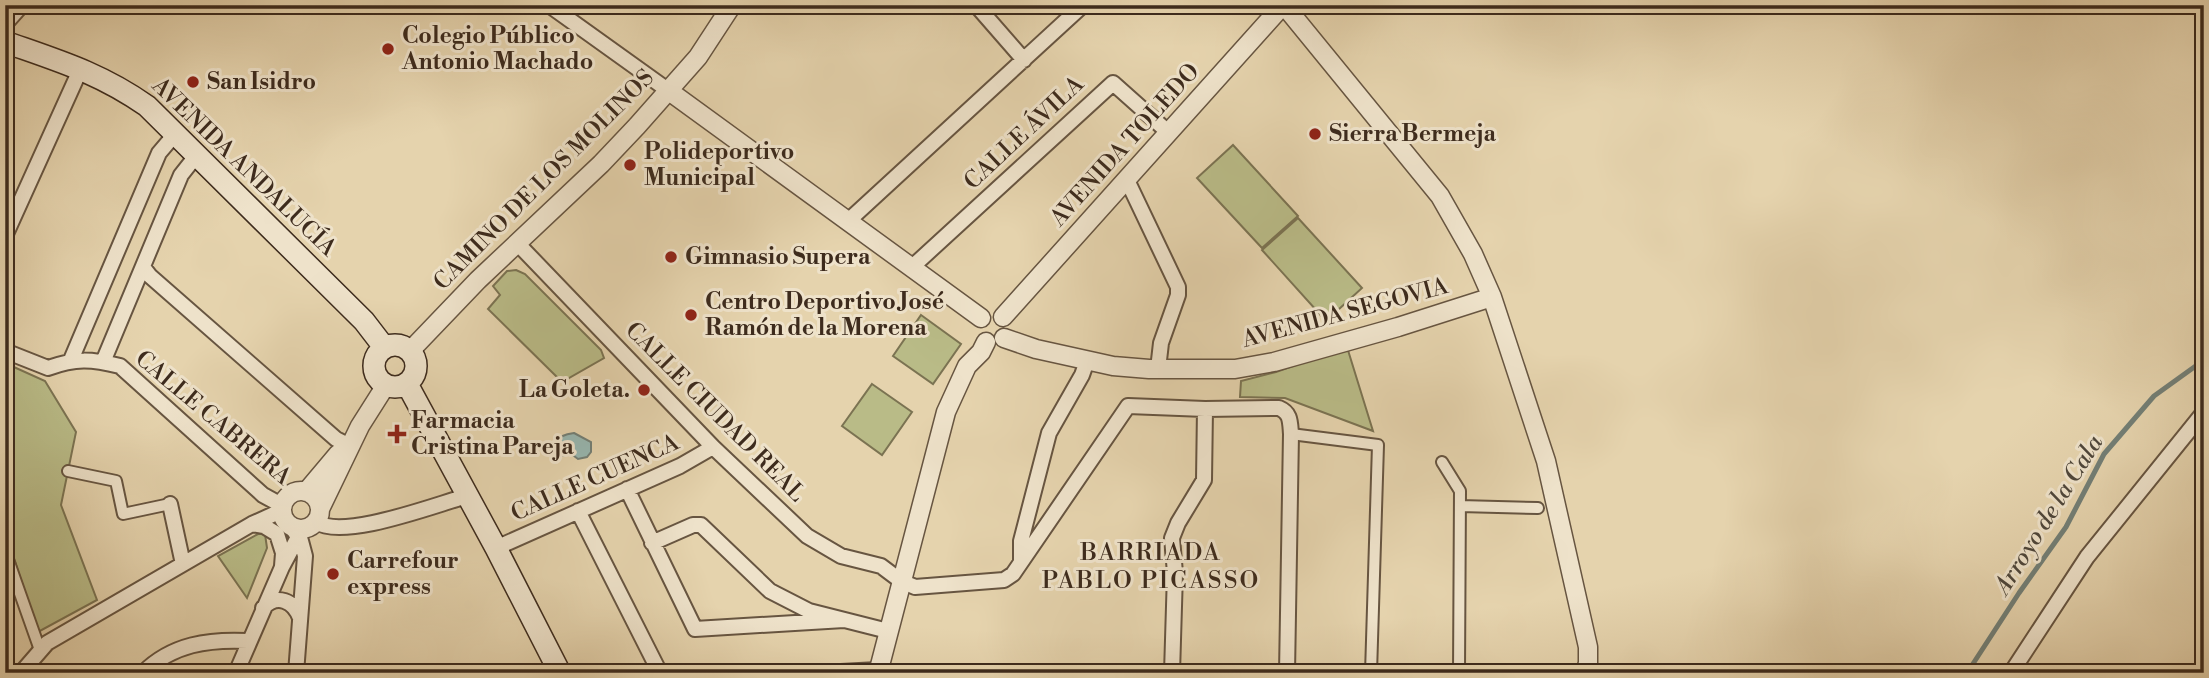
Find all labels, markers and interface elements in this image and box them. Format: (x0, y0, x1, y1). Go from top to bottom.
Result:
place label: Colegio Público Antonio Machado (401, 22, 593, 76)
marker: Colegio Público Antonio Machado (380, 41, 396, 57)
street label: AVENIDA TOLEDO (1044, 58, 1206, 233)
street label: CAMINO DE LOS MOLINOS (428, 64, 660, 296)
place label: San Isidro (207, 68, 316, 96)
street label: CALLE ÁVILA (957, 68, 1091, 196)
street label: AVENIDA ANDALUCÍA (145, 70, 344, 263)
marker: San Isidro (185, 74, 201, 90)
place label: Sierra Bermeja (1329, 120, 1497, 148)
marker: Sierra Bermeja (1307, 126, 1323, 142)
place label: Polideportivo Municipal (644, 138, 794, 192)
marker: Polideportivo Municipal (622, 157, 638, 173)
place label: Gimnasio Supera (685, 243, 871, 271)
marker: Gimnasio Supera (663, 249, 679, 265)
street label: AVENIDA SEGOVIA (1238, 272, 1452, 354)
place label: Centro Deportivo José Ramón de la Morena (705, 288, 944, 342)
marker: Centro Deportivo José Ramón de la Morena (683, 307, 699, 323)
street label: CALLE CIUDAD REAL (619, 316, 811, 508)
street label: CALLE CABRERA (129, 345, 298, 492)
place label: La Goleta. (519, 376, 630, 404)
marker: La Goleta. (636, 382, 652, 398)
place label: Farmacia Cristina Pareja (411, 407, 574, 461)
marker: Farmacia Cristina Pareja (389, 426, 405, 442)
street label: CALLE CUENCA (507, 428, 684, 528)
water label: Arroyo de la Cala (1986, 429, 2110, 603)
district label: BARRIADA PABLO PICASSO (1042, 538, 1260, 596)
place label: Carrefour express (347, 547, 459, 601)
marker: Carrefour express (325, 566, 341, 582)

